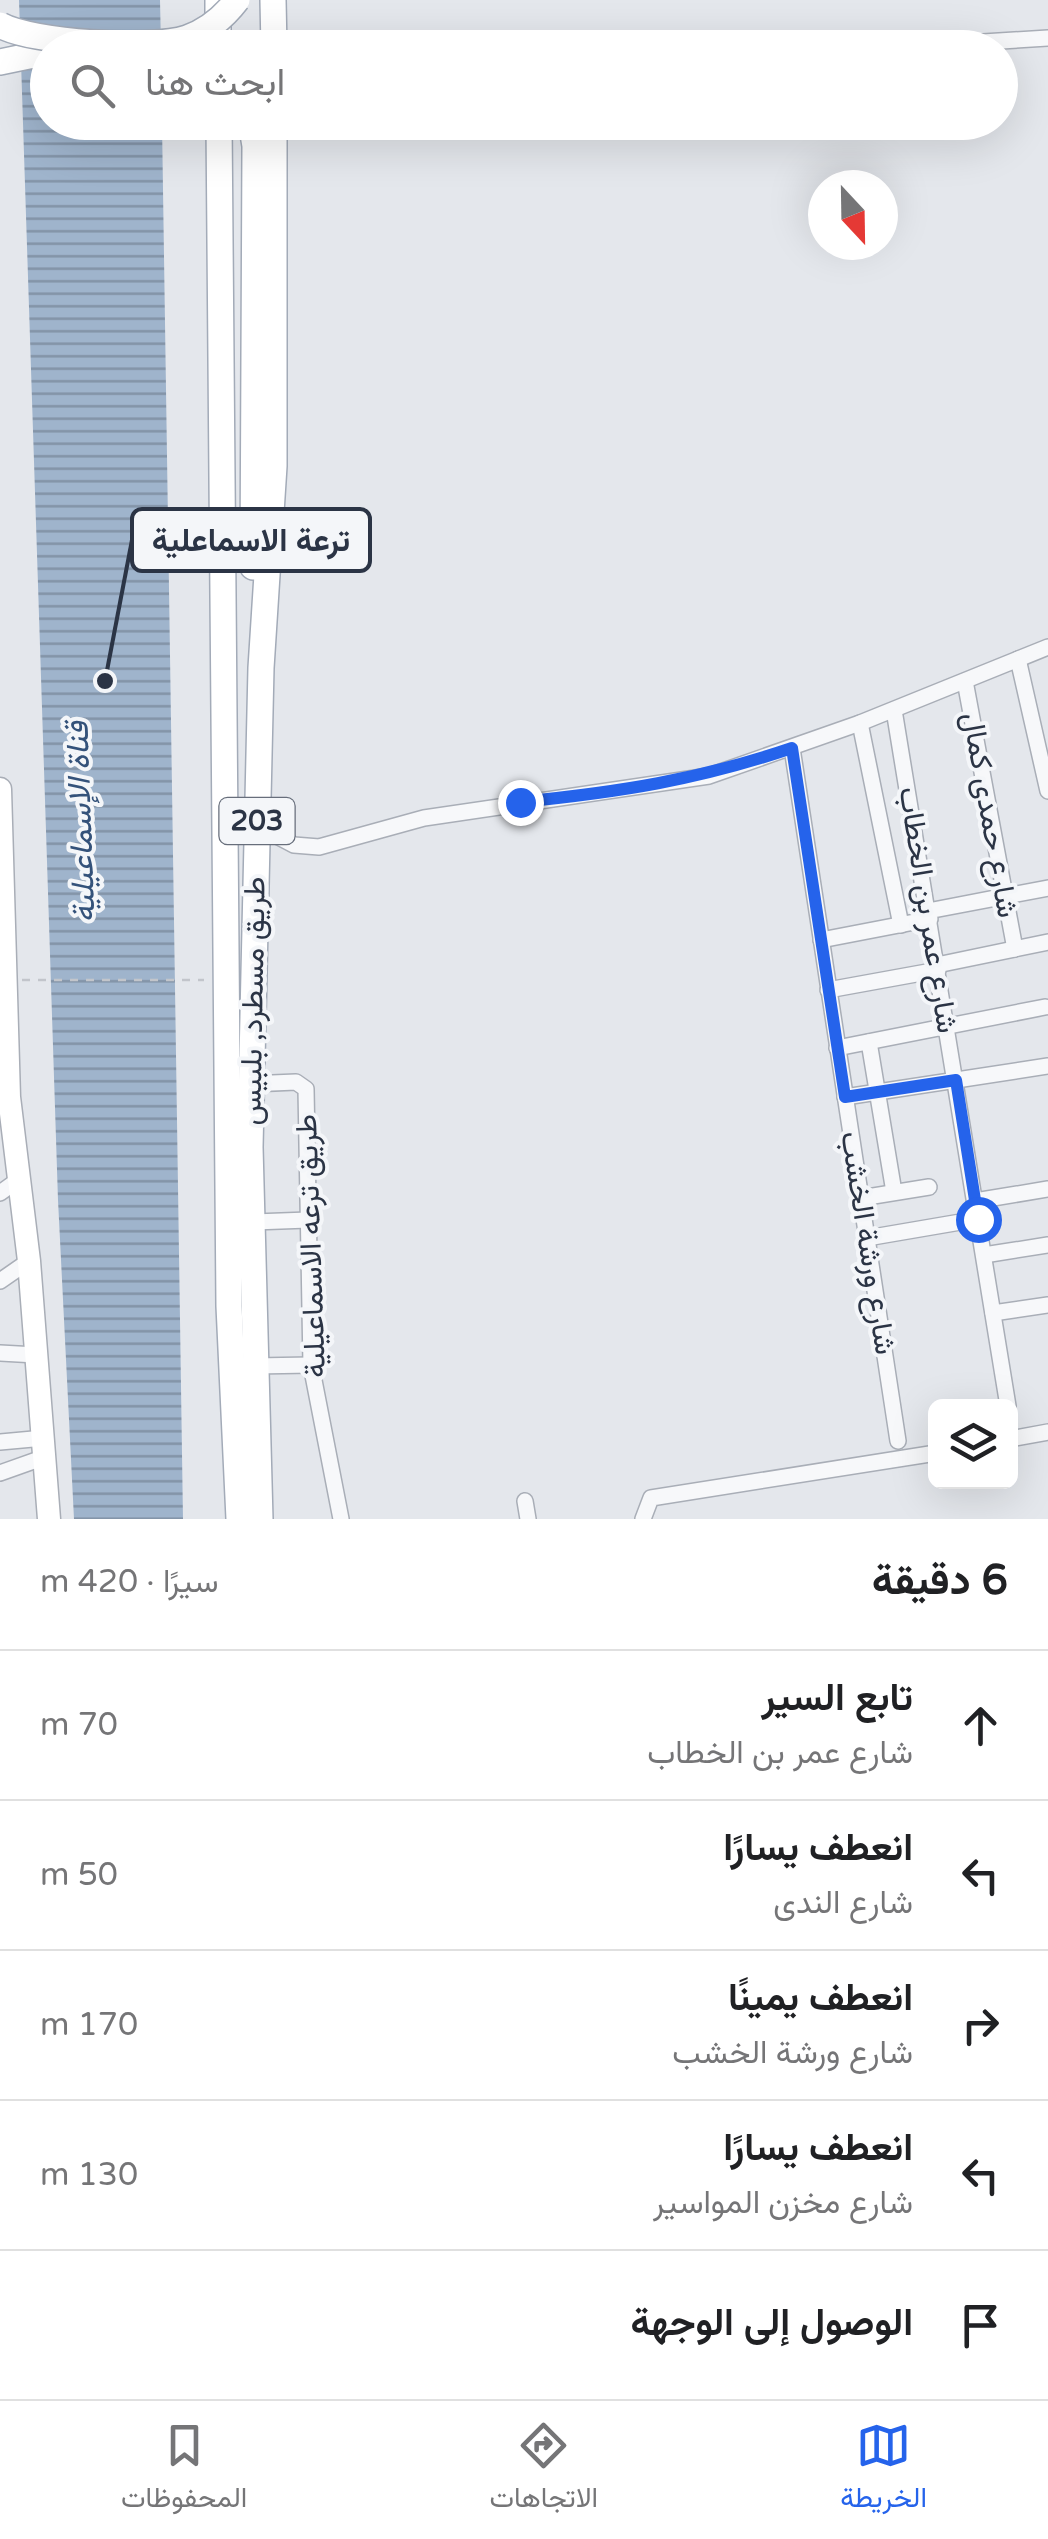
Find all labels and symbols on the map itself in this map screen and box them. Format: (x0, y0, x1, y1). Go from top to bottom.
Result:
north arrow (808, 170, 898, 260)
callout: ترعة الاسماعلية (132, 509, 370, 571)
text: ترعة الاسماعلية (152, 522, 350, 560)
street label: شارع حمدى كمال (953, 709, 1026, 921)
water label: قناة الإسماعيلية (58, 718, 104, 923)
route end (498, 780, 544, 826)
street label: شارع عمر بن الخطاب (889, 784, 966, 1036)
road number: 203 (220, 798, 294, 844)
street label: طريق مسطرد, بلبيس (232, 876, 274, 1126)
street label: طريق ترعه الاسماعيلية (288, 1113, 334, 1379)
street label: شارع ورشة الخشب (831, 1129, 904, 1357)
route start (956, 1197, 1002, 1243)

